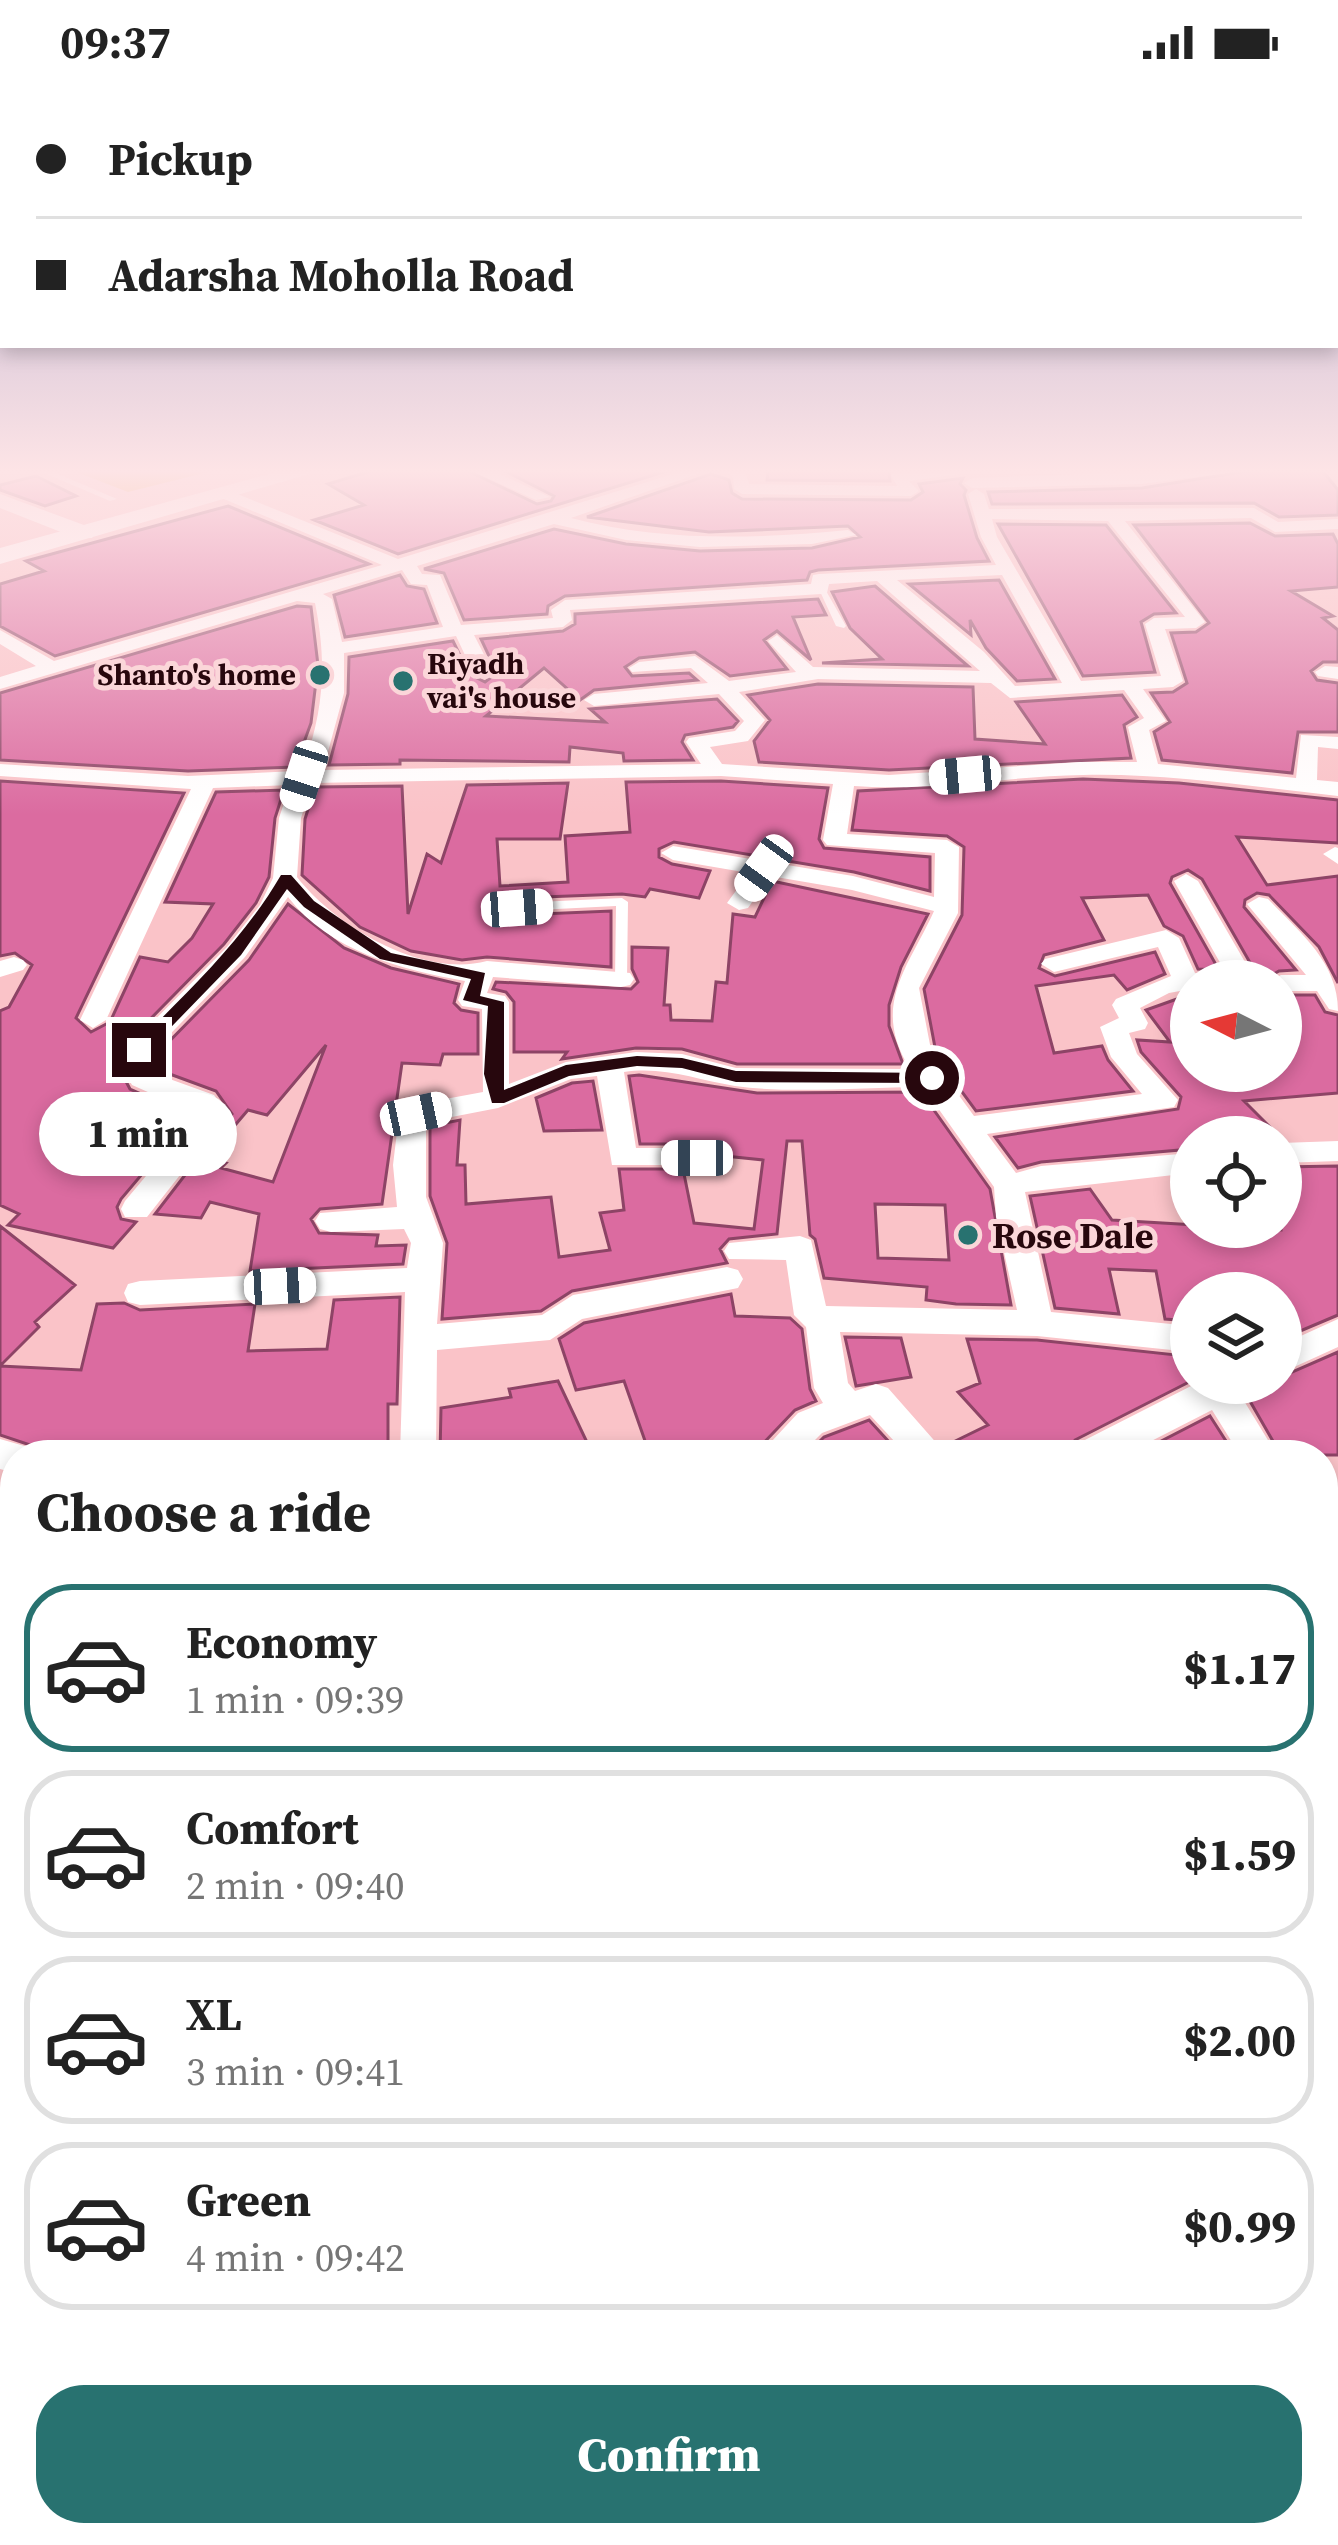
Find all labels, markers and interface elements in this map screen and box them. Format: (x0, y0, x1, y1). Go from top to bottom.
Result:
text: 09:37 (60, 11, 171, 73)
text: Pickup (108, 128, 253, 190)
text: Adarsha Moholla Road (108, 244, 574, 306)
place label: Riyadh vai's house (426, 643, 576, 718)
place label: Shanto's home (97, 654, 296, 695)
marker: Shanto's home (307, 662, 333, 688)
marker: Riyadh vai's house (390, 668, 416, 694)
car (276, 736, 332, 816)
car (928, 754, 1002, 796)
car (728, 828, 800, 908)
car (480, 888, 554, 928)
north arrow (1170, 960, 1302, 1092)
map controls (1170, 960, 1302, 1404)
route end (112, 1023, 166, 1077)
route start (905, 1051, 959, 1105)
car (377, 1089, 455, 1139)
callout: 1 min (40, 1092, 238, 1176)
text: 1 min (87, 1107, 189, 1160)
button: locate (1170, 1116, 1302, 1248)
car (661, 1140, 733, 1176)
place label: Rose Dale (992, 1211, 1154, 1260)
marker: Rose Dale (955, 1222, 981, 1248)
car (243, 1266, 317, 1306)
button: layers (1170, 1272, 1302, 1404)
text: Choose a ride (36, 1475, 371, 1549)
text: Economy (186, 1611, 377, 1673)
icon: car (42, 1614, 150, 1722)
text: $1.17 (1183, 1637, 1296, 1699)
text: 1 min · 09:39 (186, 1673, 405, 1726)
text: Comfort (186, 1797, 359, 1859)
icon: car (42, 1800, 150, 1908)
text: $1.59 (1183, 1823, 1296, 1885)
text: 2 min · 09:40 (186, 1859, 405, 1912)
text: XL (186, 1983, 242, 2045)
icon: car (42, 1986, 150, 2094)
text: $2.00 (1183, 2009, 1296, 2071)
text: 3 min · 09:41 (186, 2045, 405, 2098)
text: Green (186, 2169, 311, 2231)
icon: car (42, 2172, 150, 2280)
text: $0.99 (1183, 2195, 1296, 2257)
text: 4 min · 09:42 (186, 2231, 405, 2284)
button: Confirm (36, 2385, 1302, 2523)

